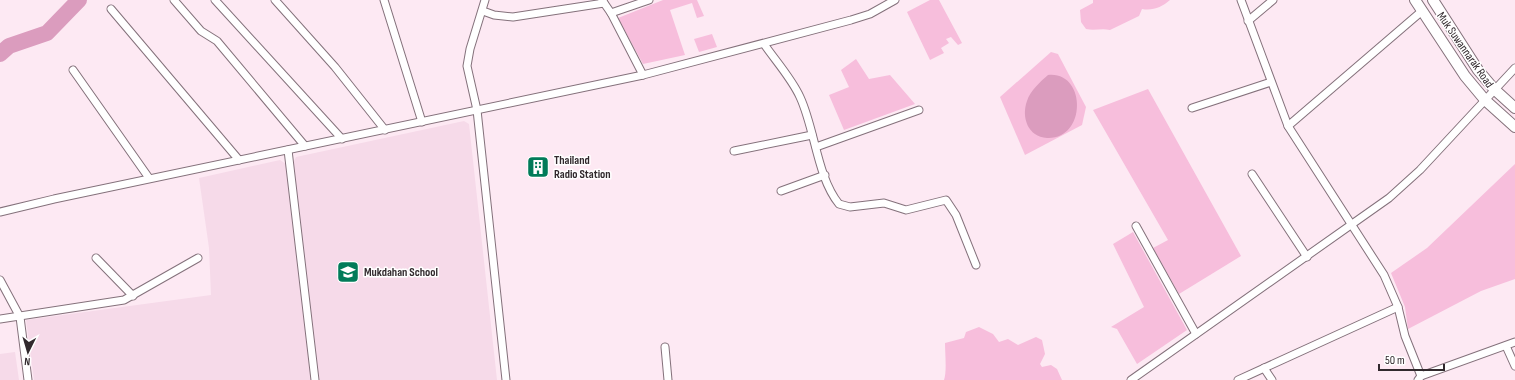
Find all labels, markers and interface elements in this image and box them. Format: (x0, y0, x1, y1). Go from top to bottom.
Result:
street label: Muk Suwannarak Road (1433, 9, 1497, 91)
place label: Thailand Radio Station (554, 153, 611, 182)
building icon: Thailand Radio Station (525, 154, 551, 180)
school or university icon: Mukdahan School (335, 259, 361, 285)
place label: Mukdahan School (364, 265, 438, 280)
north arrow (8, 332, 48, 372)
scale bar (1379, 346, 1444, 372)
text: 50 m (1385, 353, 1405, 368)
text: N (24, 355, 31, 368)

